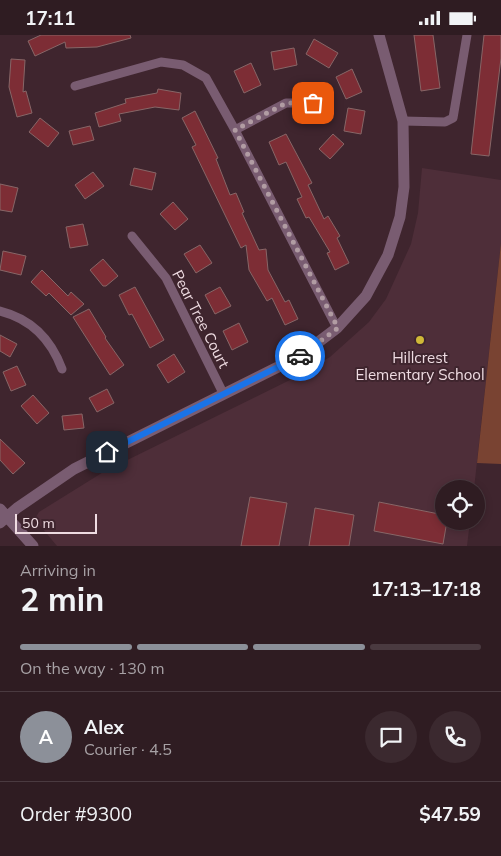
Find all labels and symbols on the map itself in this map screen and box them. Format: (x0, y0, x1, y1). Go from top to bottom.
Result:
pin (292, 82, 334, 124)
street label: Pear Tree Court (168, 267, 234, 371)
courier (275, 331, 325, 381)
marker: Hillcrest Elementary School (414, 334, 426, 346)
place label: Hillcrest Elementary School (356, 348, 484, 384)
pin (86, 431, 128, 473)
scale bar (15, 511, 98, 534)

